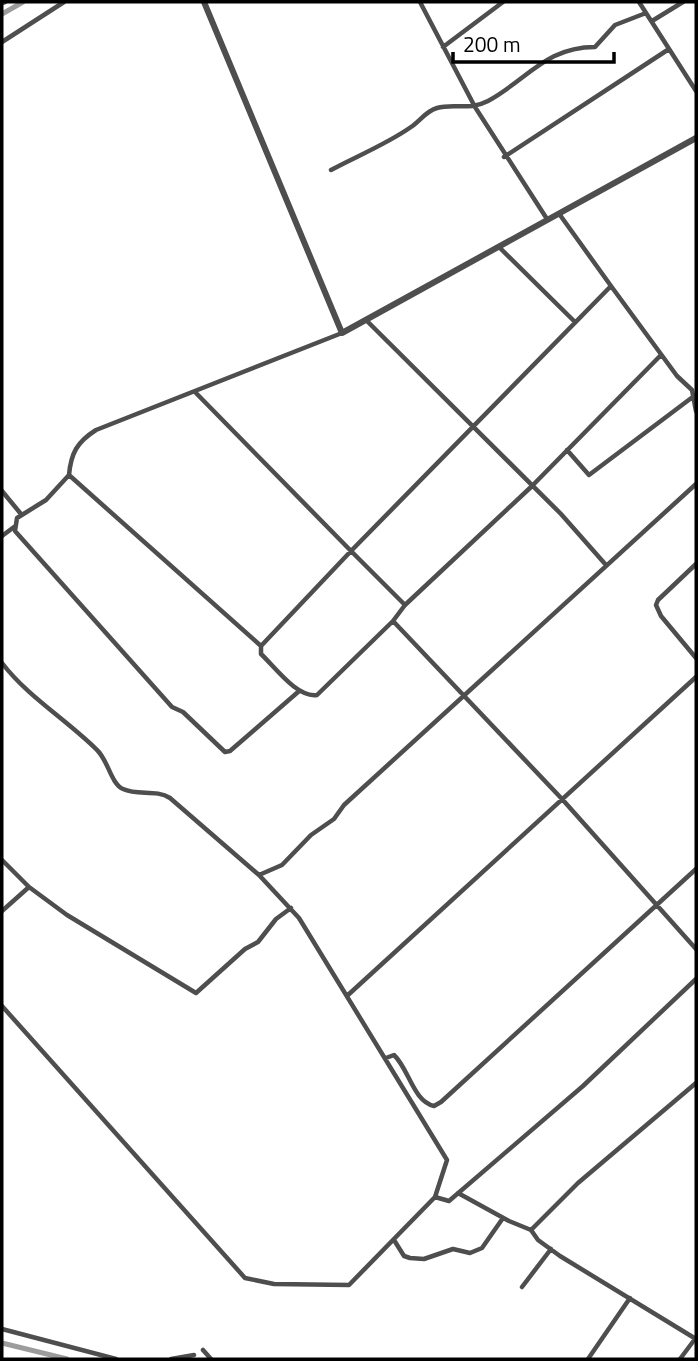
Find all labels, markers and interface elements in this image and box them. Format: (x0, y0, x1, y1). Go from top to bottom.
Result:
scale bar (453, 21, 614, 65)
text: 200 m (463, 28, 520, 60)

